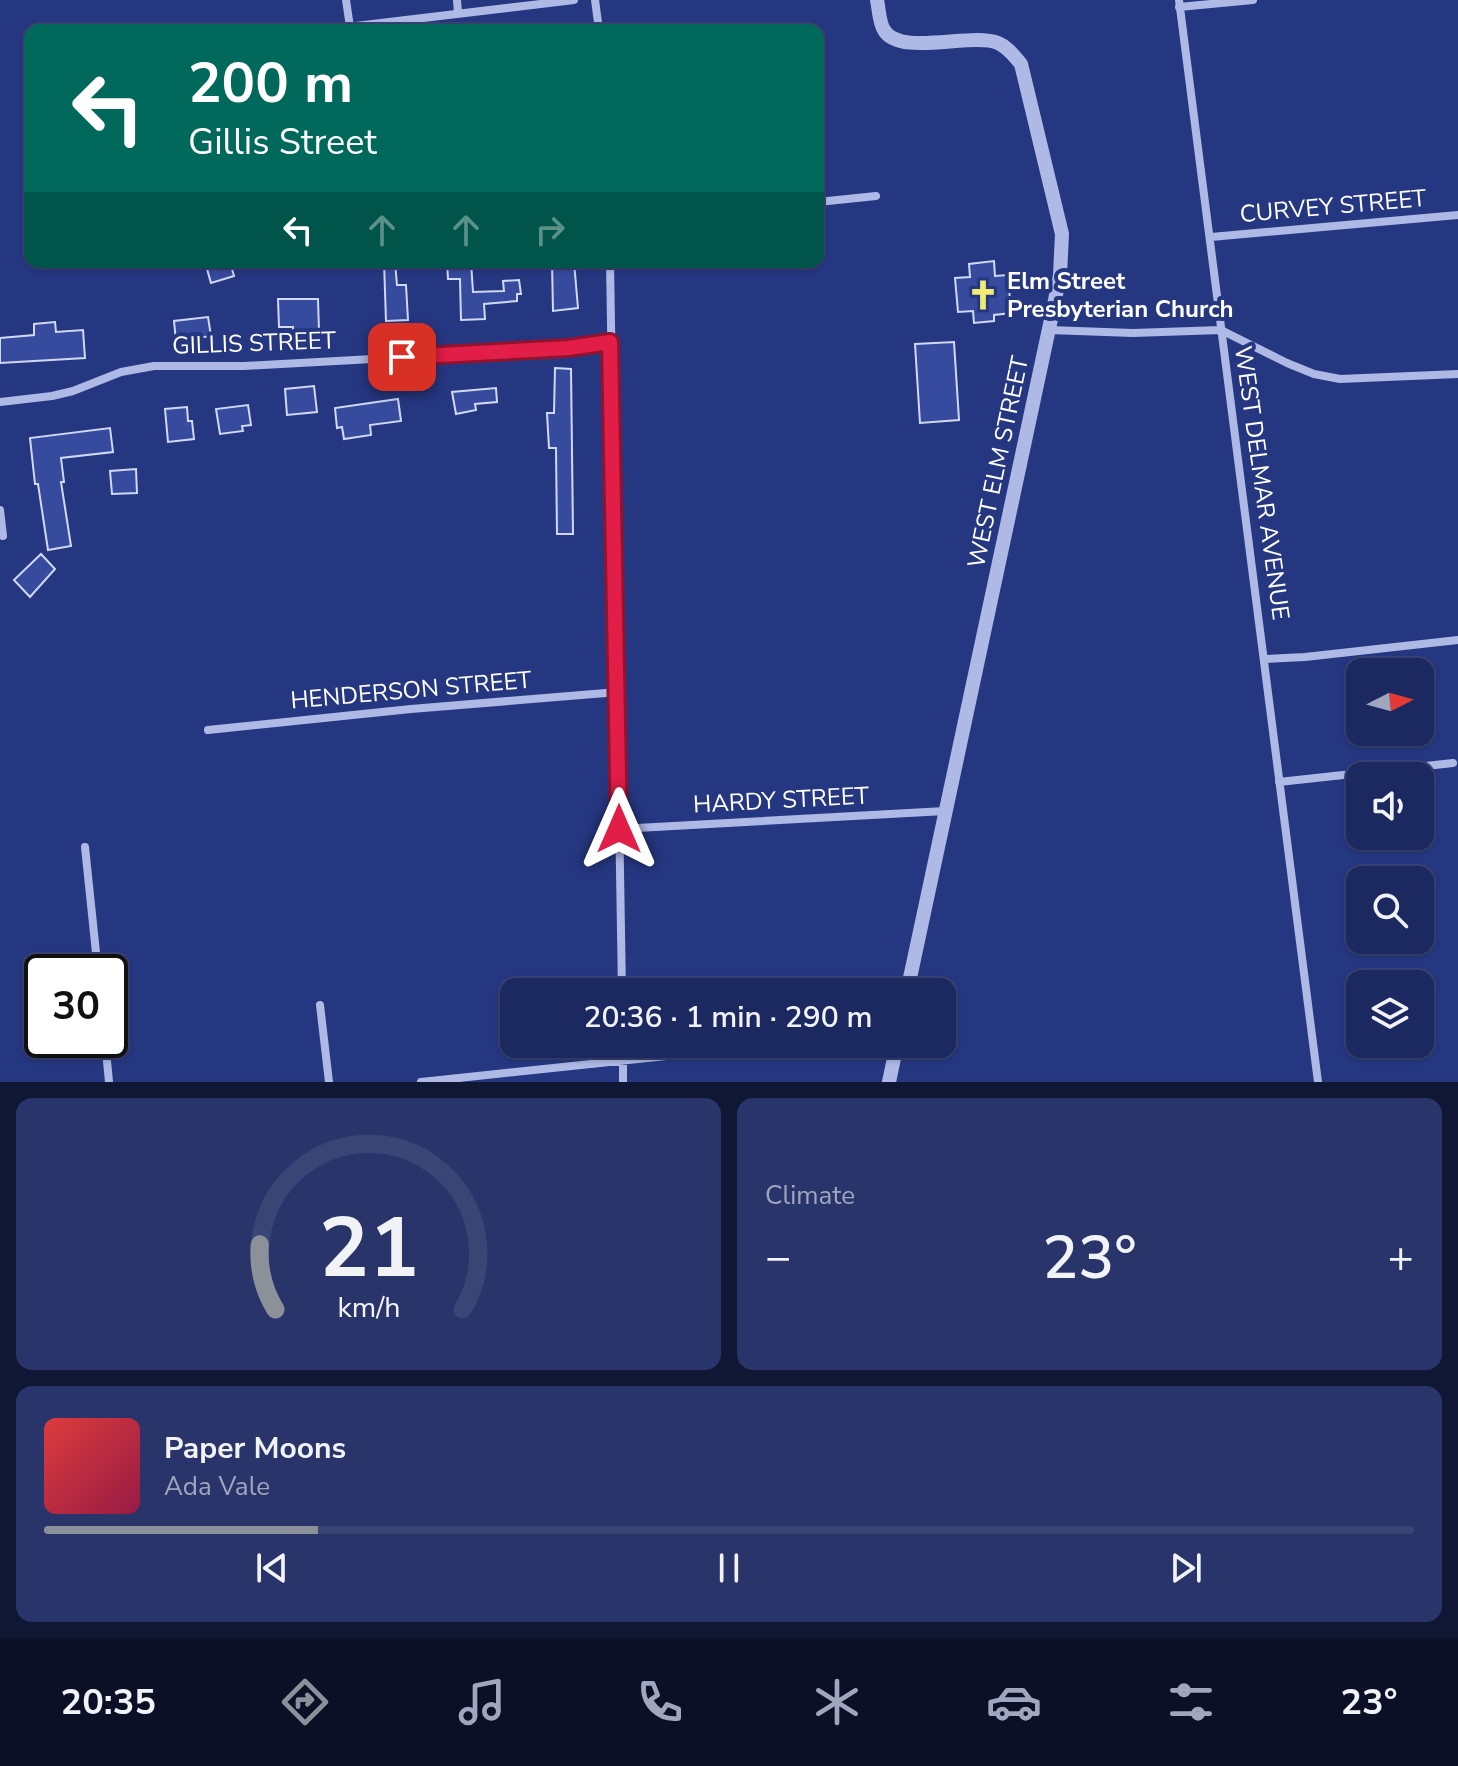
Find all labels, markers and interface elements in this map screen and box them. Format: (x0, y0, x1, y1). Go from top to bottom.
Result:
text: 200 m (188, 45, 353, 122)
icon: left (56, 56, 160, 160)
text: Gillis Street (188, 118, 377, 167)
street label: CURVEY STREET (1238, 182, 1428, 230)
icon: left (276, 208, 320, 252)
icon: ahead (360, 208, 404, 252)
icon: ahead (444, 208, 488, 252)
icon: right (528, 208, 572, 252)
place label: Elm Street Presbyterian Church (1007, 265, 1234, 325)
church icon: Elm Street Presbyterian Church (966, 278, 1000, 312)
pin (368, 323, 436, 391)
street label: GILLIS STREET (172, 324, 337, 362)
icon: arrive (380, 335, 424, 379)
street label: WEST DELMAR AVENUE (1227, 344, 1297, 622)
street label: WEST ELM STREET (960, 353, 1036, 571)
north arrow (1346, 658, 1434, 746)
map controls (1346, 658, 1434, 1058)
street label: HENDERSON STREET (289, 663, 533, 716)
button: sound (1346, 762, 1434, 850)
street label: HARDY STREET (692, 779, 870, 821)
position arrow (577, 787, 661, 871)
button: search (1346, 866, 1434, 954)
speed limit sign: 30 (24, 954, 128, 1058)
button: layers (1346, 970, 1434, 1058)
text: 20:36 · 1 min · 290 m (583, 997, 873, 1038)
text: Climate (765, 1178, 855, 1213)
text: 21 (319, 1192, 418, 1305)
text: 23° (1042, 1217, 1137, 1299)
text: − (765, 1228, 791, 1288)
text: + (1388, 1228, 1414, 1288)
text: km/h (337, 1288, 400, 1327)
text: Paper Moons (164, 1428, 346, 1469)
text: Ada Vale (164, 1469, 270, 1504)
icon: previous (250, 1546, 294, 1590)
icon: pause (707, 1546, 751, 1590)
icon: next (1164, 1546, 1208, 1590)
icon: directions (277, 1674, 333, 1730)
icon: music (454, 1674, 510, 1730)
icon: phone (632, 1674, 688, 1730)
icon: climate (809, 1674, 865, 1730)
icon: car (986, 1674, 1042, 1730)
icon: filters (1163, 1674, 1219, 1730)
text: 20:35 (61, 1678, 156, 1727)
text: 23° (1340, 1678, 1397, 1727)

